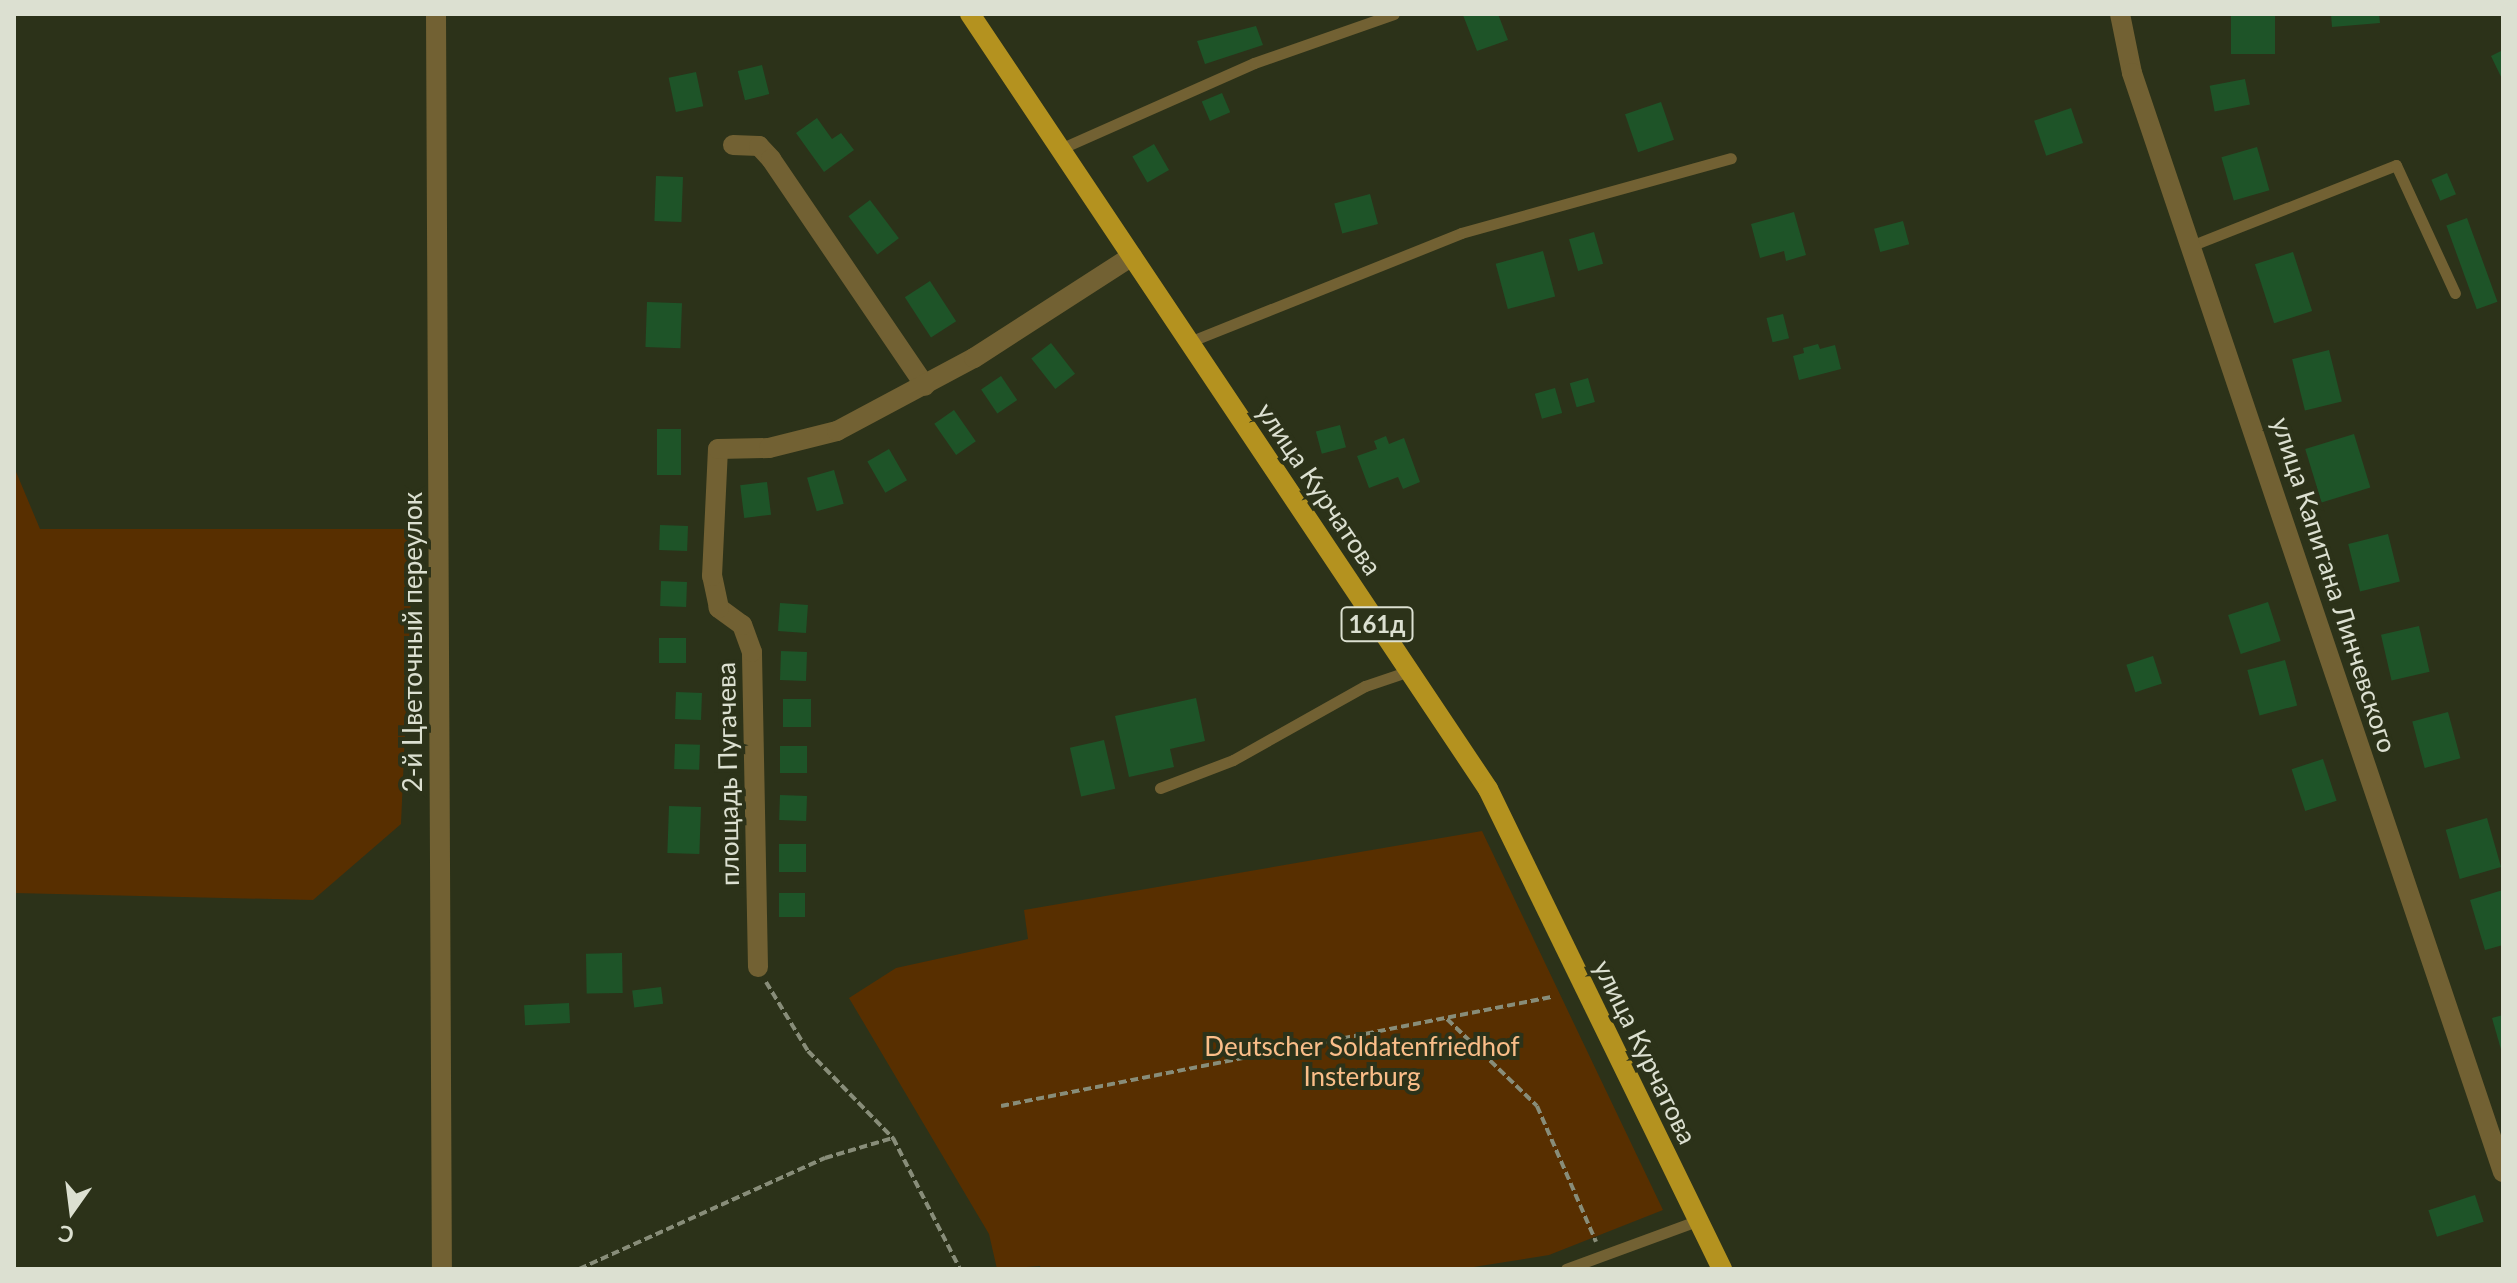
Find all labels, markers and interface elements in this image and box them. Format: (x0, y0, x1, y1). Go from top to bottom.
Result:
street label: улица Курчатова (1250, 397, 1388, 581)
street label: улица Капитана Линчевского (2265, 413, 2403, 757)
street label: 2-й Цветочный переулок (397, 492, 429, 792)
road number: 161д (1339, 604, 1415, 644)
street label: площадь Пугачева (710, 662, 746, 886)
street label: улица Курчатова (1587, 955, 1703, 1149)
park label: Deutscher Soldatenfriedhof Insterburg (1204, 1031, 1520, 1092)
north arrow (32, 1171, 112, 1251)
text: С (56, 1220, 76, 1250)

